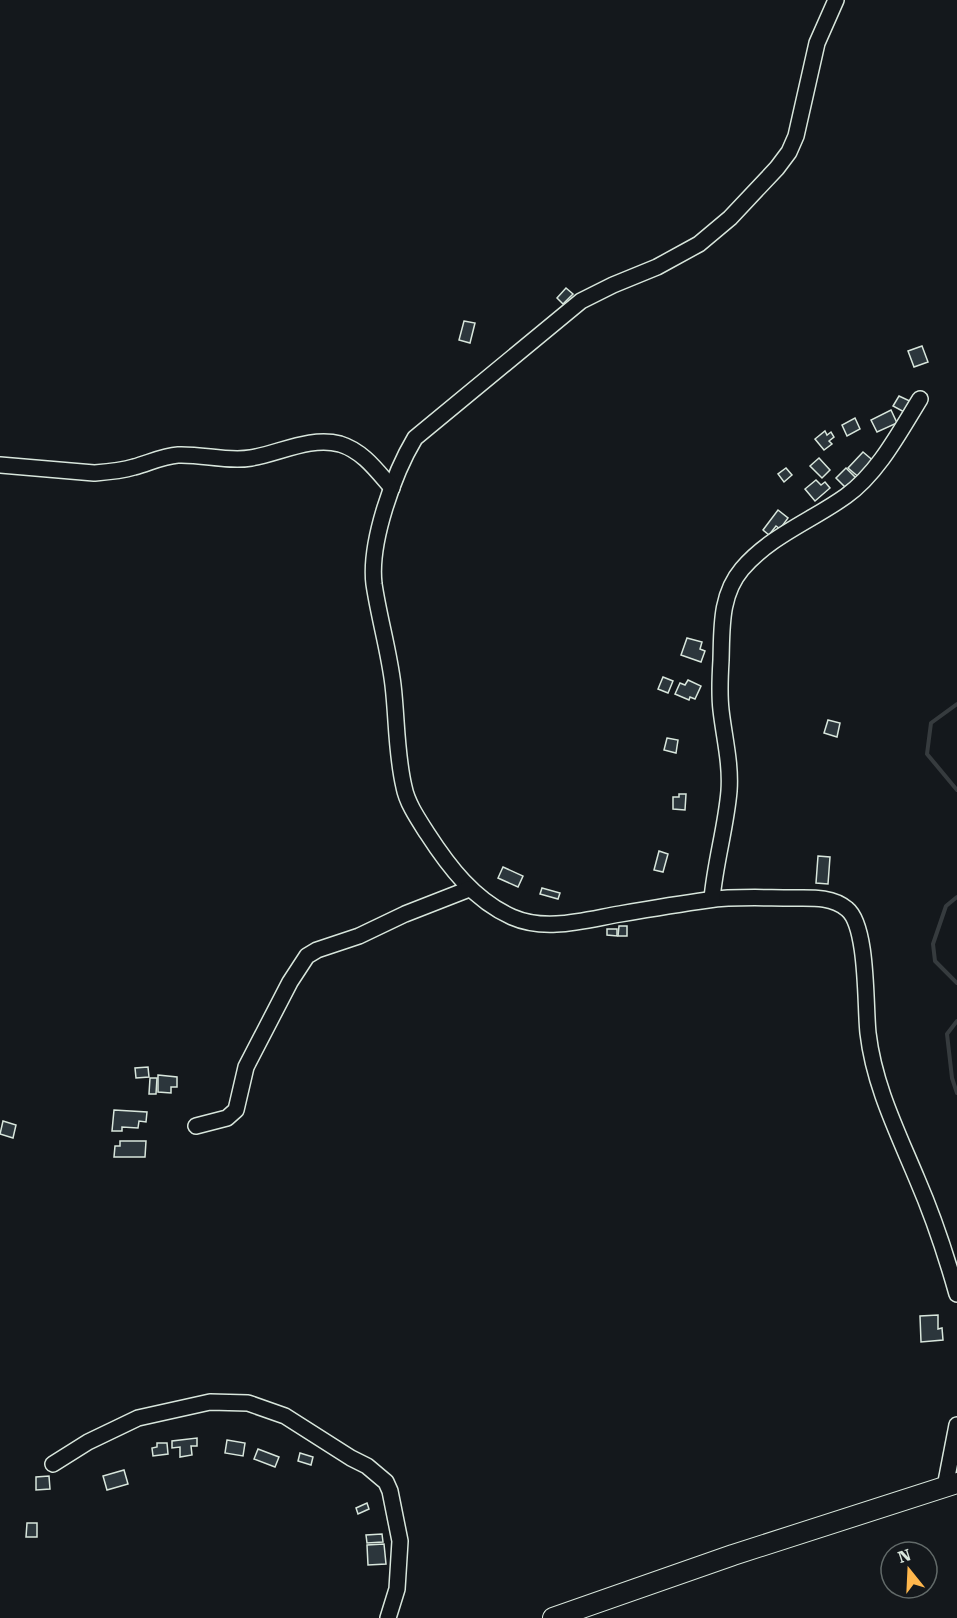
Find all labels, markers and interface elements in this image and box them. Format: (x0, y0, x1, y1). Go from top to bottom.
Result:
north arrow (879, 1540, 939, 1600)
text: N (896, 1545, 913, 1567)

